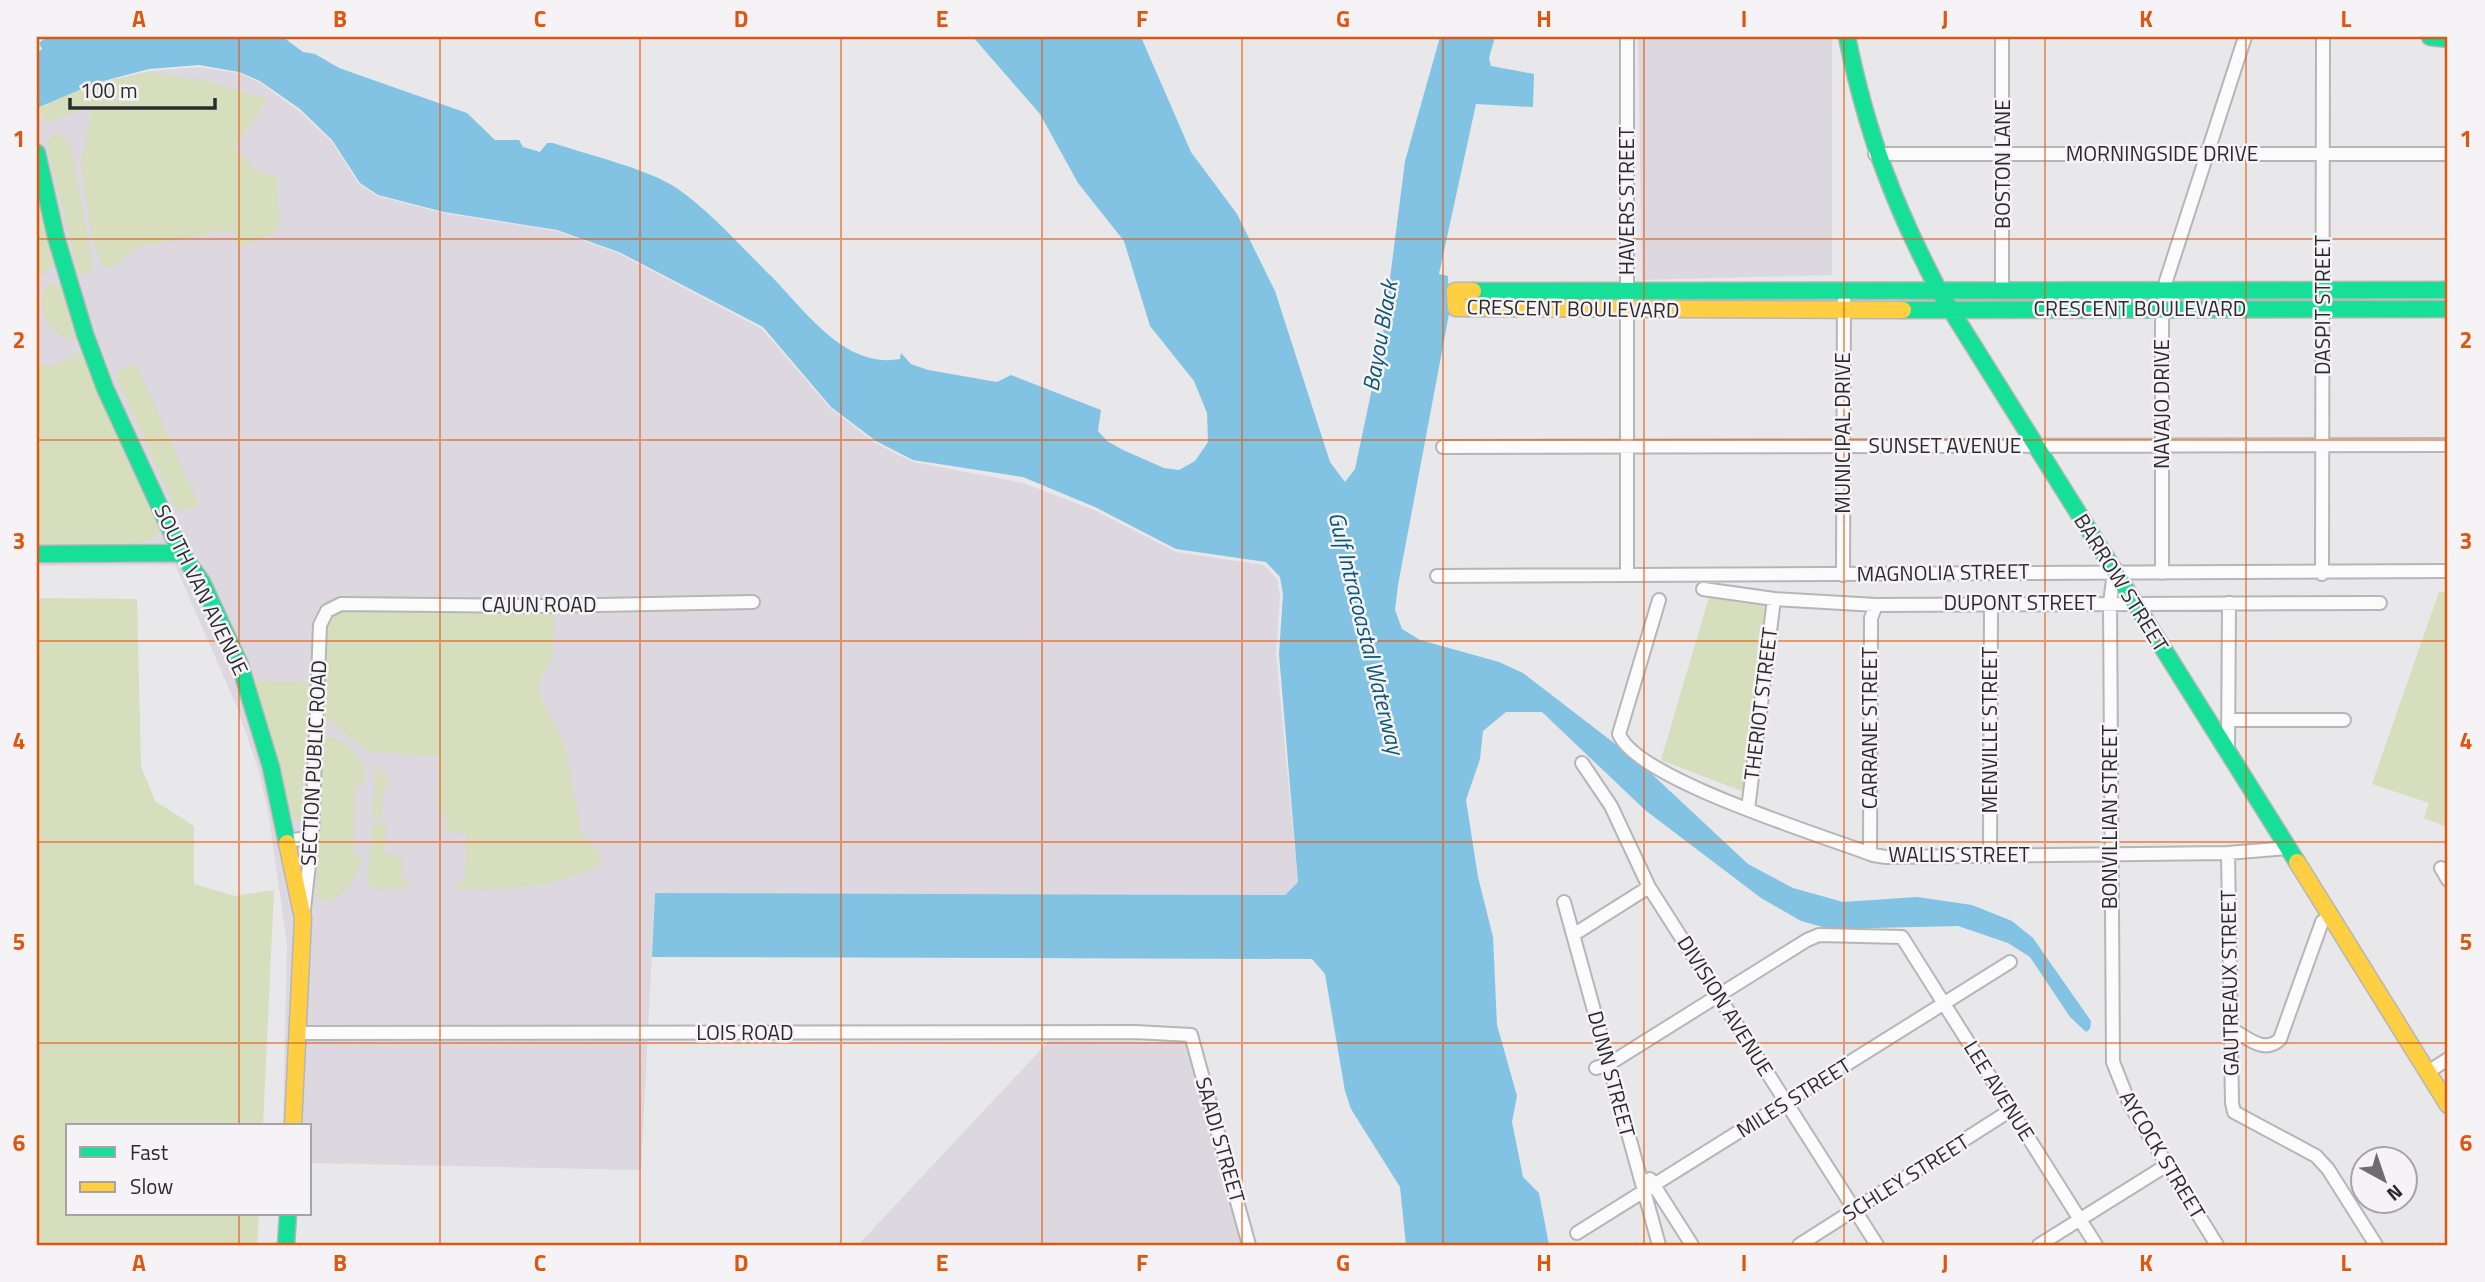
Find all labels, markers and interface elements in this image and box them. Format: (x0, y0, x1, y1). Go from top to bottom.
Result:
text: A (132, 1, 146, 36)
text: B (333, 1, 347, 36)
text: C (534, 1, 546, 36)
text: D (734, 1, 748, 36)
text: E (936, 1, 948, 36)
text: F (1136, 1, 1148, 36)
text: G (1336, 1, 1350, 36)
text: H (1536, 1, 1552, 36)
text: I (1741, 1, 1747, 36)
text: J (1942, 1, 1948, 36)
text: K (2139, 1, 2153, 36)
text: L (2341, 1, 2352, 36)
scale bar (70, 66, 215, 110)
text: 100 m (80, 74, 137, 106)
street label: BOSTON LANE (1986, 99, 2018, 229)
text: 1 (13, 121, 25, 156)
text: 1 (2460, 121, 2472, 156)
street label: HAVERS STREET (1610, 127, 1642, 275)
street label: MORNINGSIDE DRIVE (2066, 137, 2258, 169)
street label: DASPIT STREET (2306, 235, 2338, 375)
water label: Bayou Black (1353, 275, 1407, 394)
street label: CRESCENT BOULEVARD (1466, 290, 1680, 326)
street label: CRESCENT BOULEVARD (2034, 292, 2246, 324)
text: 2 (13, 322, 25, 357)
text: 2 (2460, 322, 2472, 357)
street label: NAVAJO DRIVE (2145, 339, 2177, 469)
street label: MUNICIPAL DRIVE (1826, 352, 1858, 514)
street label: SUNSET AVENUE (1869, 429, 2021, 461)
street label: SOUTH VAN AVENUE (147, 499, 257, 680)
street label: BARROW STREET (2066, 507, 2177, 658)
water label: Gulf Intracoastal Waterway (1319, 508, 1414, 760)
text: 3 (13, 523, 25, 558)
text: 3 (2460, 523, 2472, 558)
street label: MAGNOLIA STREET (1856, 554, 2030, 590)
street label: DUPONT STREET (1944, 586, 2096, 618)
street label: CAJUN ROAD (482, 588, 596, 620)
street label: THERIOT STREET (1735, 626, 1785, 782)
street label: CARRANE STREET (1853, 647, 1885, 809)
street label: MENVILLE STREET (1973, 647, 2005, 813)
street label: SECTION PUBLIC ROAD (292, 659, 334, 867)
text: 4 (13, 723, 25, 758)
text: 4 (2460, 723, 2472, 758)
street label: BONVILLIAN STREET (2093, 725, 2125, 909)
street label: WALLIS STREET (1888, 838, 2030, 870)
street label: GAUTREAUX STREET (2211, 890, 2247, 1076)
text: 5 (13, 924, 25, 959)
text: 5 (2460, 924, 2472, 959)
street label: DIVISION AVENUE (1670, 929, 1782, 1082)
street label: DUNN STREET (1580, 1007, 1644, 1141)
street label: LOIS ROAD (696, 1016, 794, 1048)
street label: LEE AVENUE (1956, 1034, 2043, 1147)
street label: MILES STREET (1730, 1049, 1857, 1145)
street label: SAADI STREET (1188, 1073, 1254, 1206)
street label: AYCOCK STREET (2112, 1084, 2214, 1225)
legend (66, 1124, 312, 1216)
text: 6 (13, 1125, 26, 1160)
street label: SCHLEY STREET (1836, 1125, 1975, 1229)
text: 6 (2460, 1125, 2473, 1160)
text: Fast (130, 1136, 169, 1168)
north arrow (2348, 1146, 2418, 1216)
text: Slow (130, 1170, 173, 1202)
text: N (2381, 1178, 2410, 1209)
text: A (132, 1245, 146, 1280)
text: B (333, 1245, 347, 1280)
text: C (534, 1245, 546, 1280)
text: D (734, 1245, 748, 1280)
text: E (936, 1245, 948, 1280)
text: F (1136, 1245, 1148, 1280)
text: G (1336, 1245, 1350, 1280)
text: H (1536, 1245, 1552, 1280)
text: I (1741, 1245, 1747, 1280)
text: J (1942, 1245, 1948, 1280)
text: K (2139, 1245, 2153, 1280)
text: L (2341, 1245, 2352, 1280)

